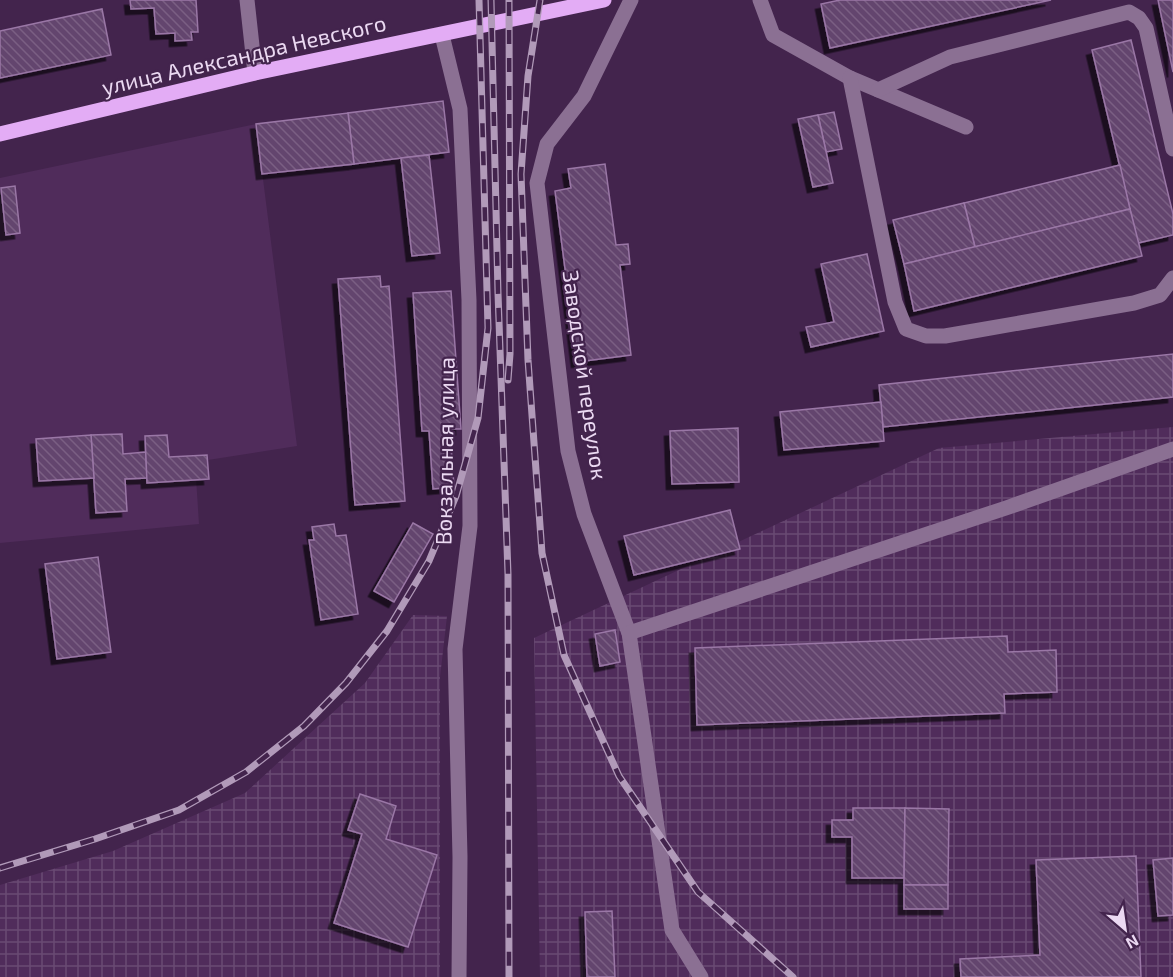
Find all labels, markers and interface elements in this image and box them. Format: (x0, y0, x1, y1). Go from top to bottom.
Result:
street label: улица Александра Невского (99, 9, 389, 100)
street label: Заводской переулок (557, 268, 614, 482)
street label: Вокзальная улица (429, 357, 460, 545)
north arrow (1095, 899, 1155, 959)
text: N (1123, 931, 1142, 954)

